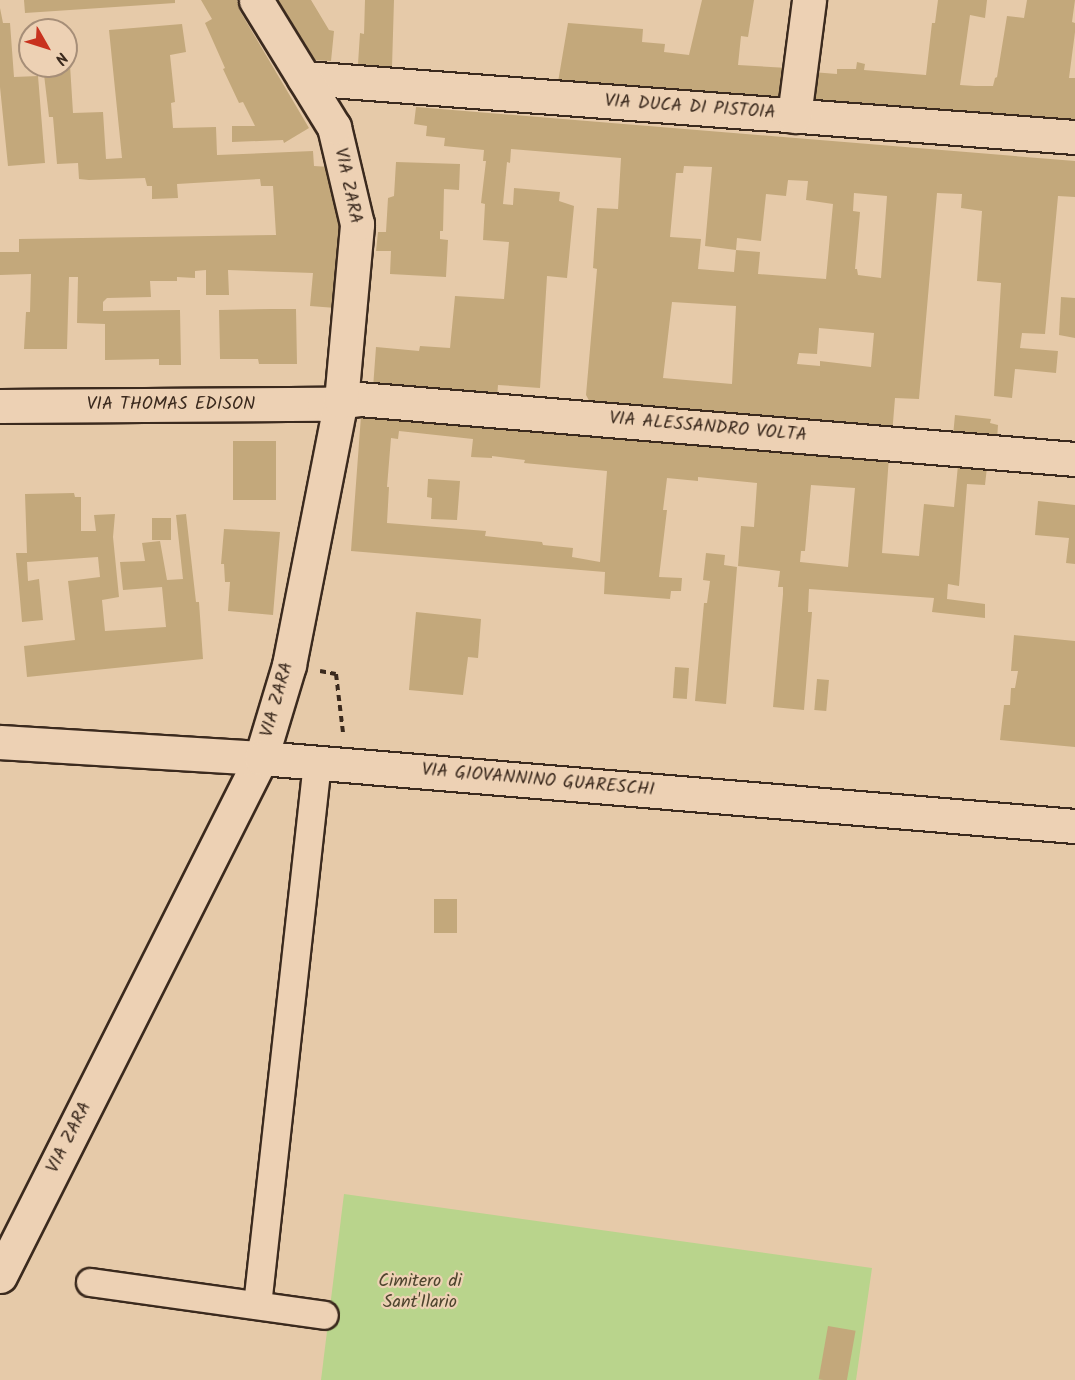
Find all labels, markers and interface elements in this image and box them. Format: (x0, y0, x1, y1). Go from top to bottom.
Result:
north arrow (18, 18, 78, 78)
text: N (48, 47, 74, 70)
street label: VIA DUCA DI PISTOIA (604, 91, 776, 125)
street label: VIA ZARA (328, 146, 366, 226)
street label: VIA THOMAS EDISON (87, 394, 255, 416)
street label: VIA ALESSANDRO VOLTA (608, 409, 808, 447)
street label: VIA ZARA (257, 660, 299, 740)
street label: VIA GIOVANNINO GUARESCHI (421, 760, 655, 802)
street label: VIA ZARA (43, 1099, 97, 1177)
park label: Cimitero di Sant'Ilario (378, 1272, 462, 1314)

